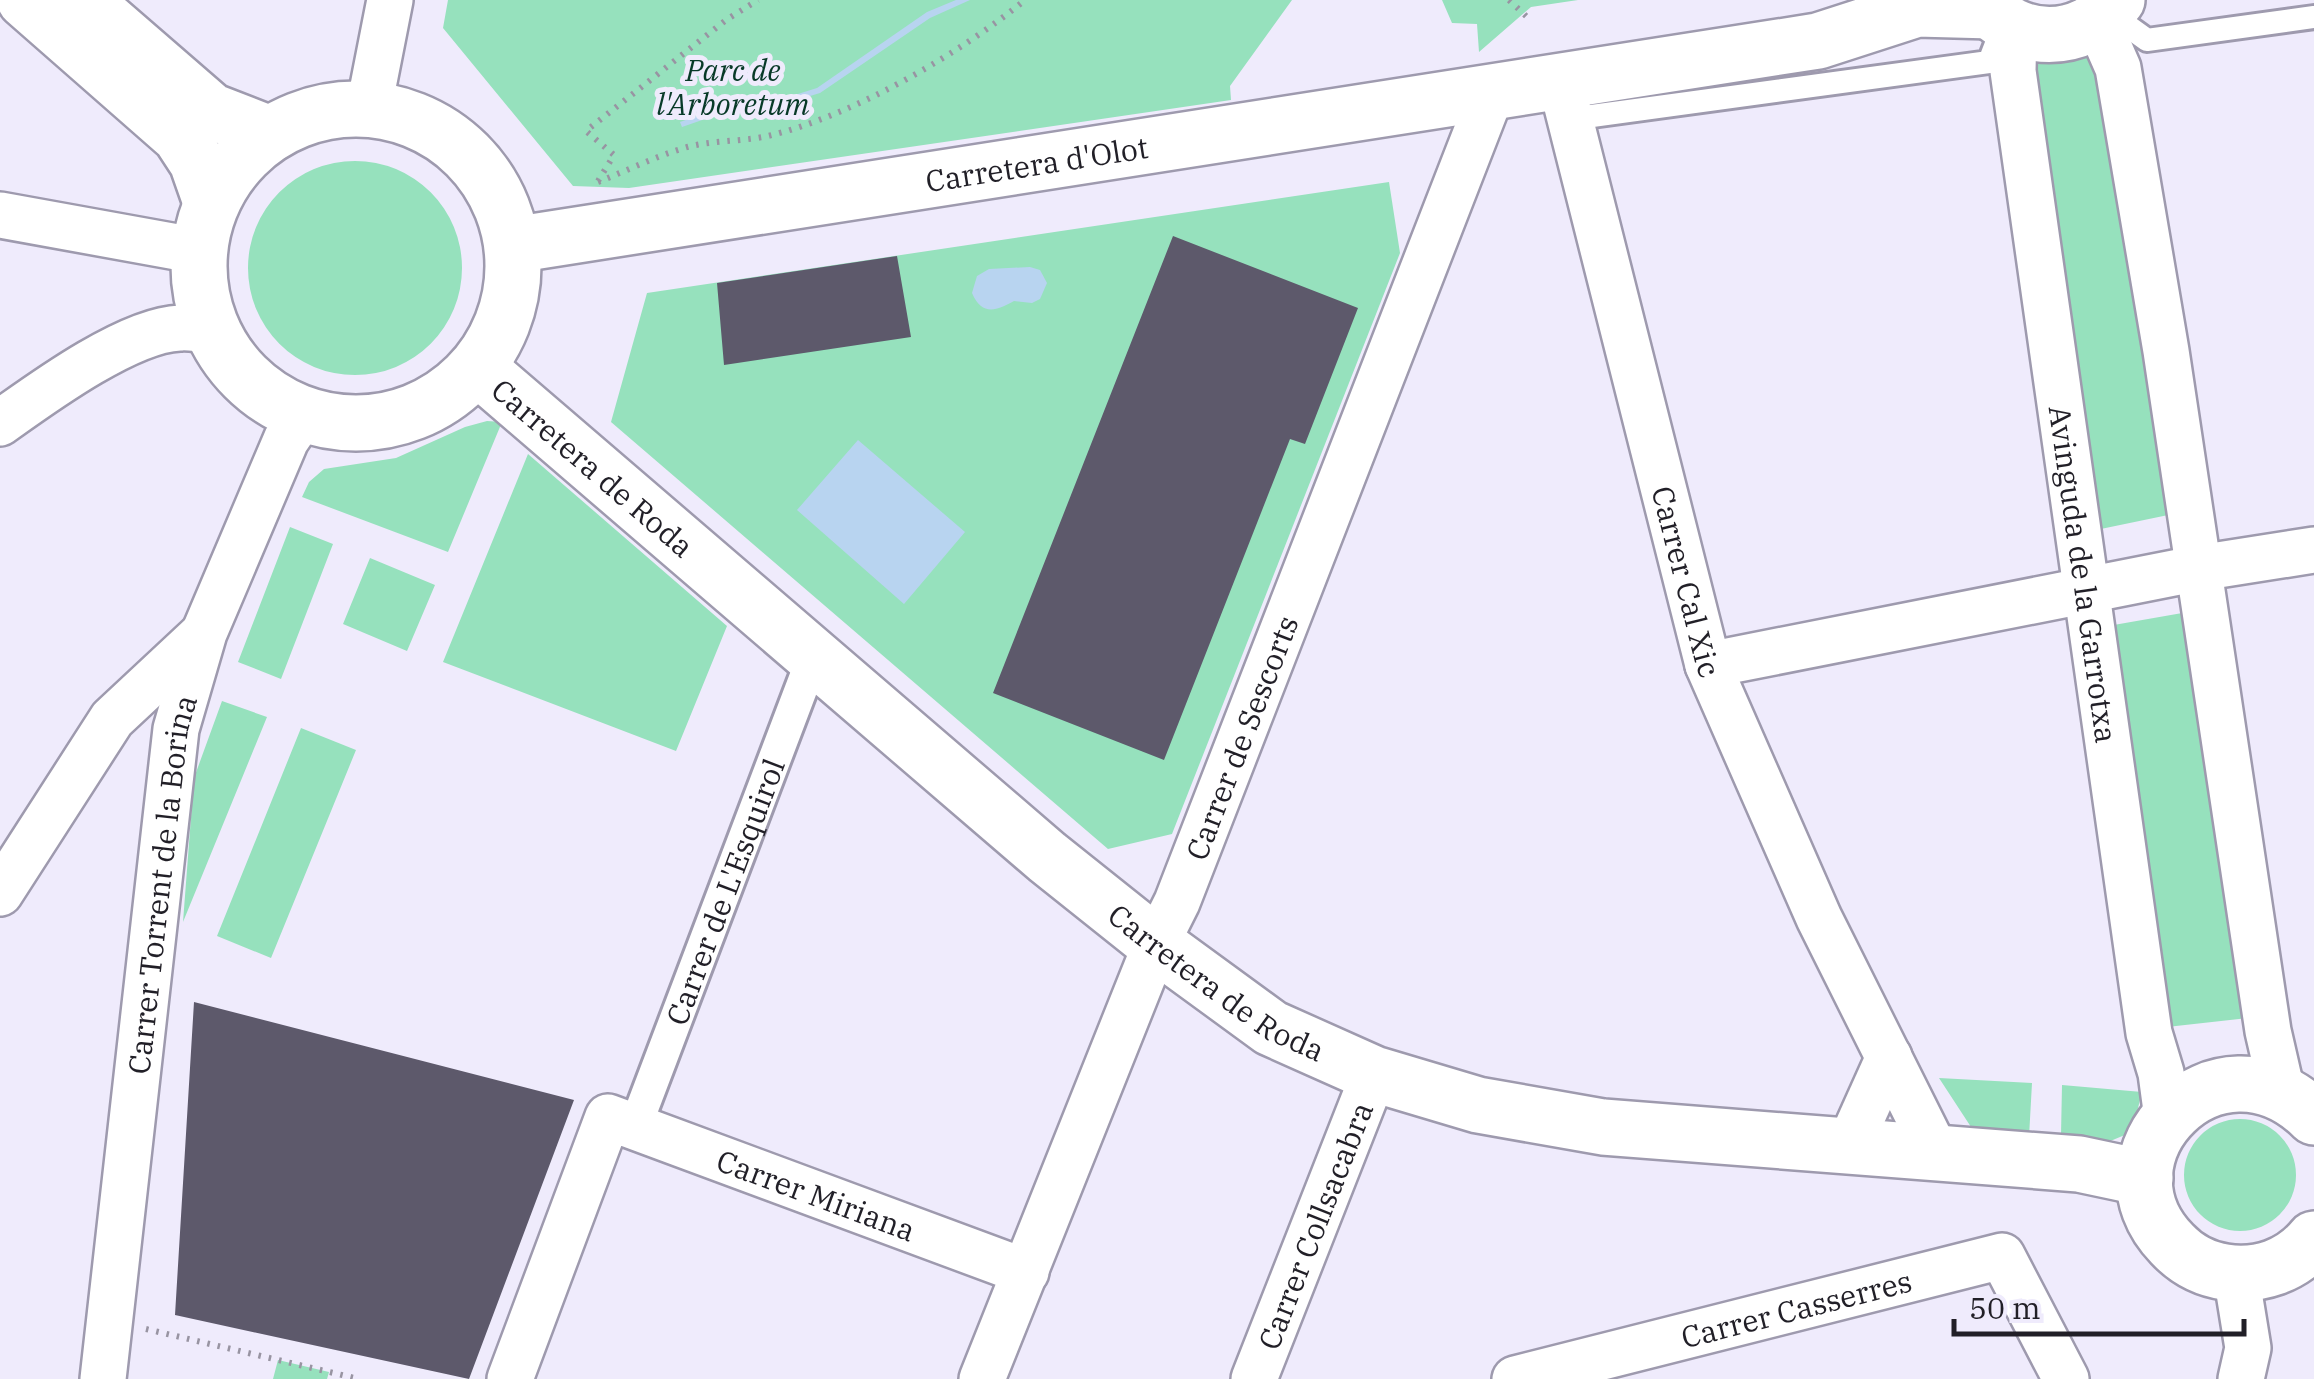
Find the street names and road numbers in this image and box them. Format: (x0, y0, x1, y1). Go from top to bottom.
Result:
street label: Carretera d'Olot (923, 127, 1151, 200)
street label: Carretera de Roda (484, 369, 702, 565)
street label: Avinguda de la Garrotxa (2041, 403, 2127, 745)
street label: Carrer Cal Xic (1644, 482, 1730, 683)
street label: Carrer de Sescorts (1176, 610, 1306, 865)
street label: Carrer Torrent de la Borina (118, 690, 205, 1076)
street label: Carrer de L'Esquirol (656, 753, 793, 1030)
street label: Carretera de Roda (1101, 894, 1331, 1069)
street label: Carrer Collsacabra (1248, 1096, 1381, 1355)
street label: Carrer Miriana (712, 1140, 921, 1249)
street label: Carrer Casserres (1677, 1260, 1916, 1356)

